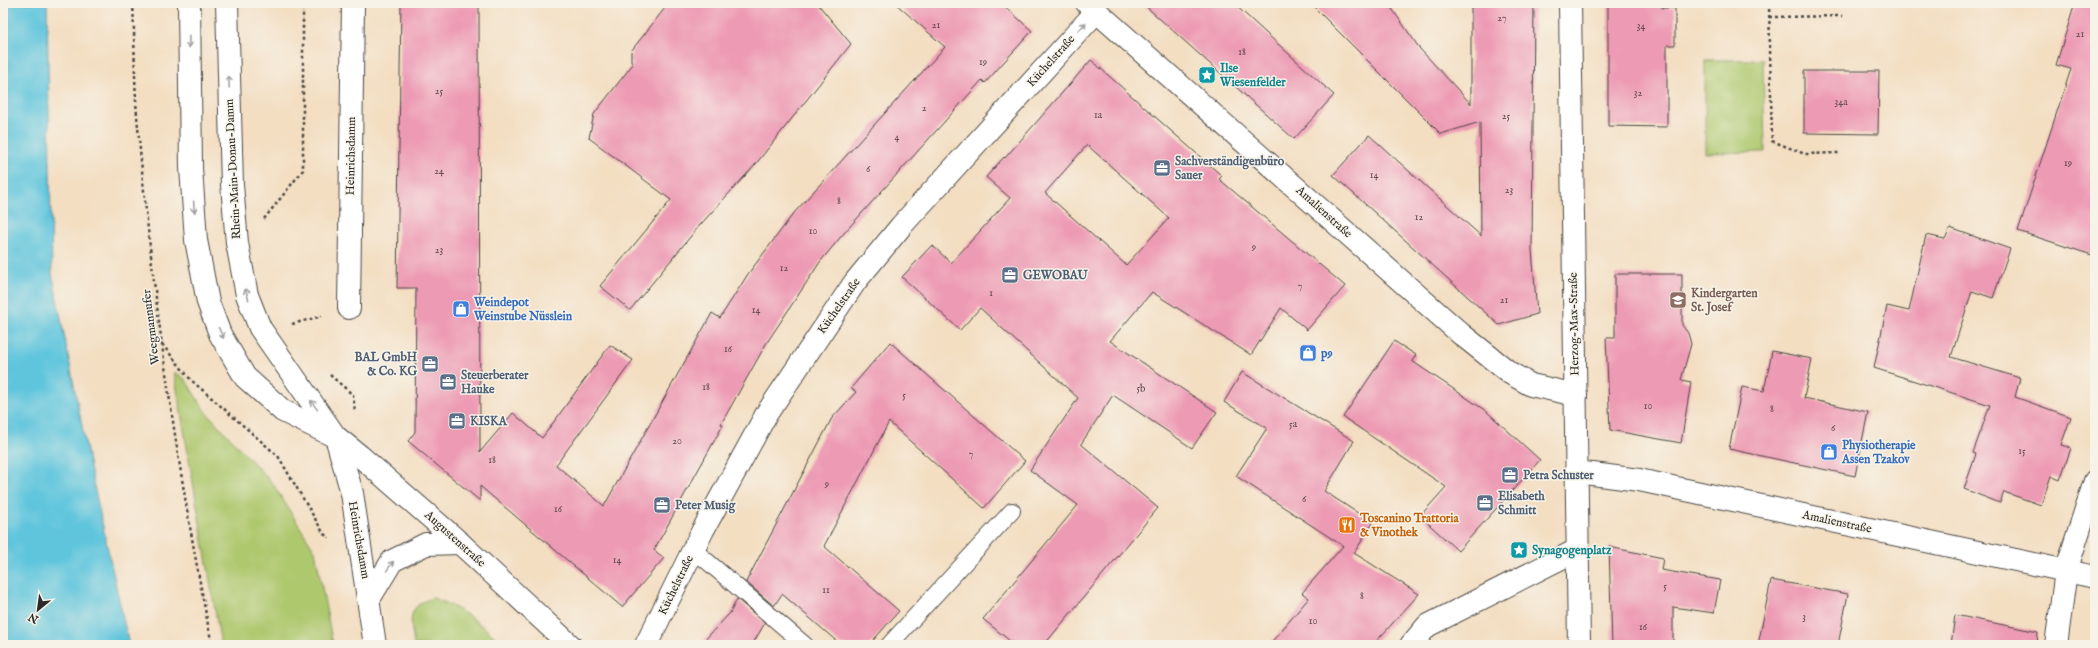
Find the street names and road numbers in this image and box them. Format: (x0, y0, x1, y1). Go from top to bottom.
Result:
street label: Küchelstraße (1024, 32, 1079, 90)
street label: Rhein-Main-Donau-Damm (222, 98, 244, 240)
street label: Heinrichsdamm (343, 117, 359, 195)
street label: Amalienstraße (1292, 182, 1356, 241)
street label: Herzog-Max-Straße (1566, 272, 1582, 376)
street label: Küchelstraße (814, 275, 864, 337)
street label: Weegmannufer (139, 288, 163, 366)
street label: Heinrichsdamm (345, 500, 373, 580)
street label: Augustenstraße (421, 507, 489, 571)
street label: Amalienstraße (1800, 507, 1874, 537)
street label: Küchelstraße (655, 552, 697, 617)

